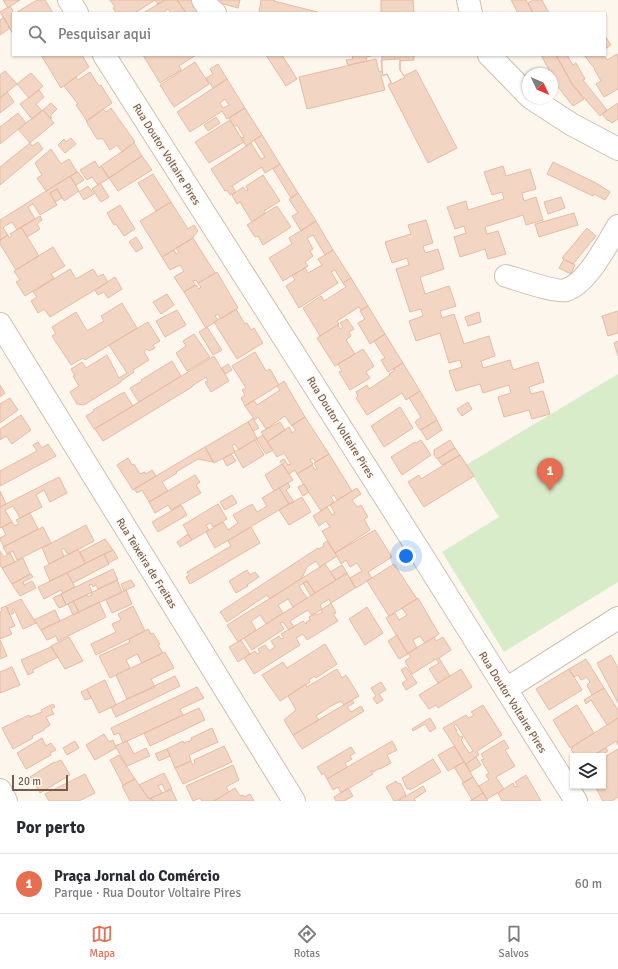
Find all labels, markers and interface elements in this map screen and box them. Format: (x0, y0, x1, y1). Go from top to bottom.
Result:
search box (12, 12, 606, 56)
icon: search (26, 23, 48, 45)
text: Pesquisar aqui (58, 25, 151, 43)
north arrow (522, 68, 558, 104)
street label: Rua Doutor Voltaire Pires (130, 101, 203, 208)
street label: Rua Doutor Voltaire Pires (304, 374, 377, 481)
pin: 1 (537, 458, 563, 491)
street label: Rua Teixeira de Freitas (113, 516, 180, 611)
your location (396, 546, 416, 566)
street label: Rua Doutor Voltaire Pires (476, 649, 549, 756)
map controls (570, 753, 606, 789)
button: layers (570, 753, 606, 789)
scale bar (12, 773, 68, 792)
text: 20 m (18, 775, 41, 788)
text: Por perto (16, 817, 85, 838)
text: Praça Jornal do Comércio (54, 867, 220, 885)
text: 1 (25, 876, 33, 892)
text: 60 m (575, 876, 602, 892)
text: Parque · Rua Doutor Voltaire Pires (54, 885, 241, 901)
tab: Mapa (89, 923, 115, 960)
tab: Rotas (294, 923, 320, 960)
tab: Salvos (499, 923, 529, 960)

